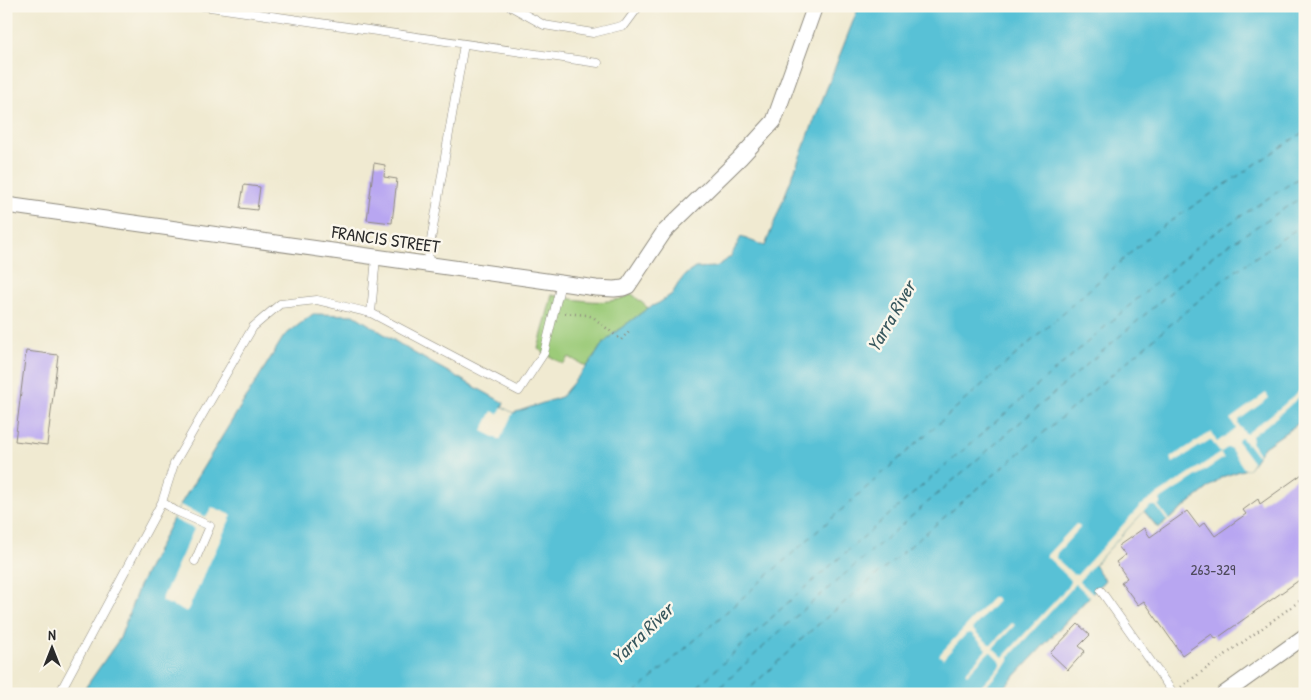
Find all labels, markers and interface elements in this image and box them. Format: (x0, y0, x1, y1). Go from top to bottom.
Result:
street label: FRANCIS STREET (329, 219, 442, 259)
water label: Yarra River (860, 274, 923, 356)
house number: 263-329 (1190, 559, 1236, 580)
water label: Yarra River (605, 595, 681, 669)
north arrow (28, 622, 78, 672)
text: N (48, 625, 56, 644)

